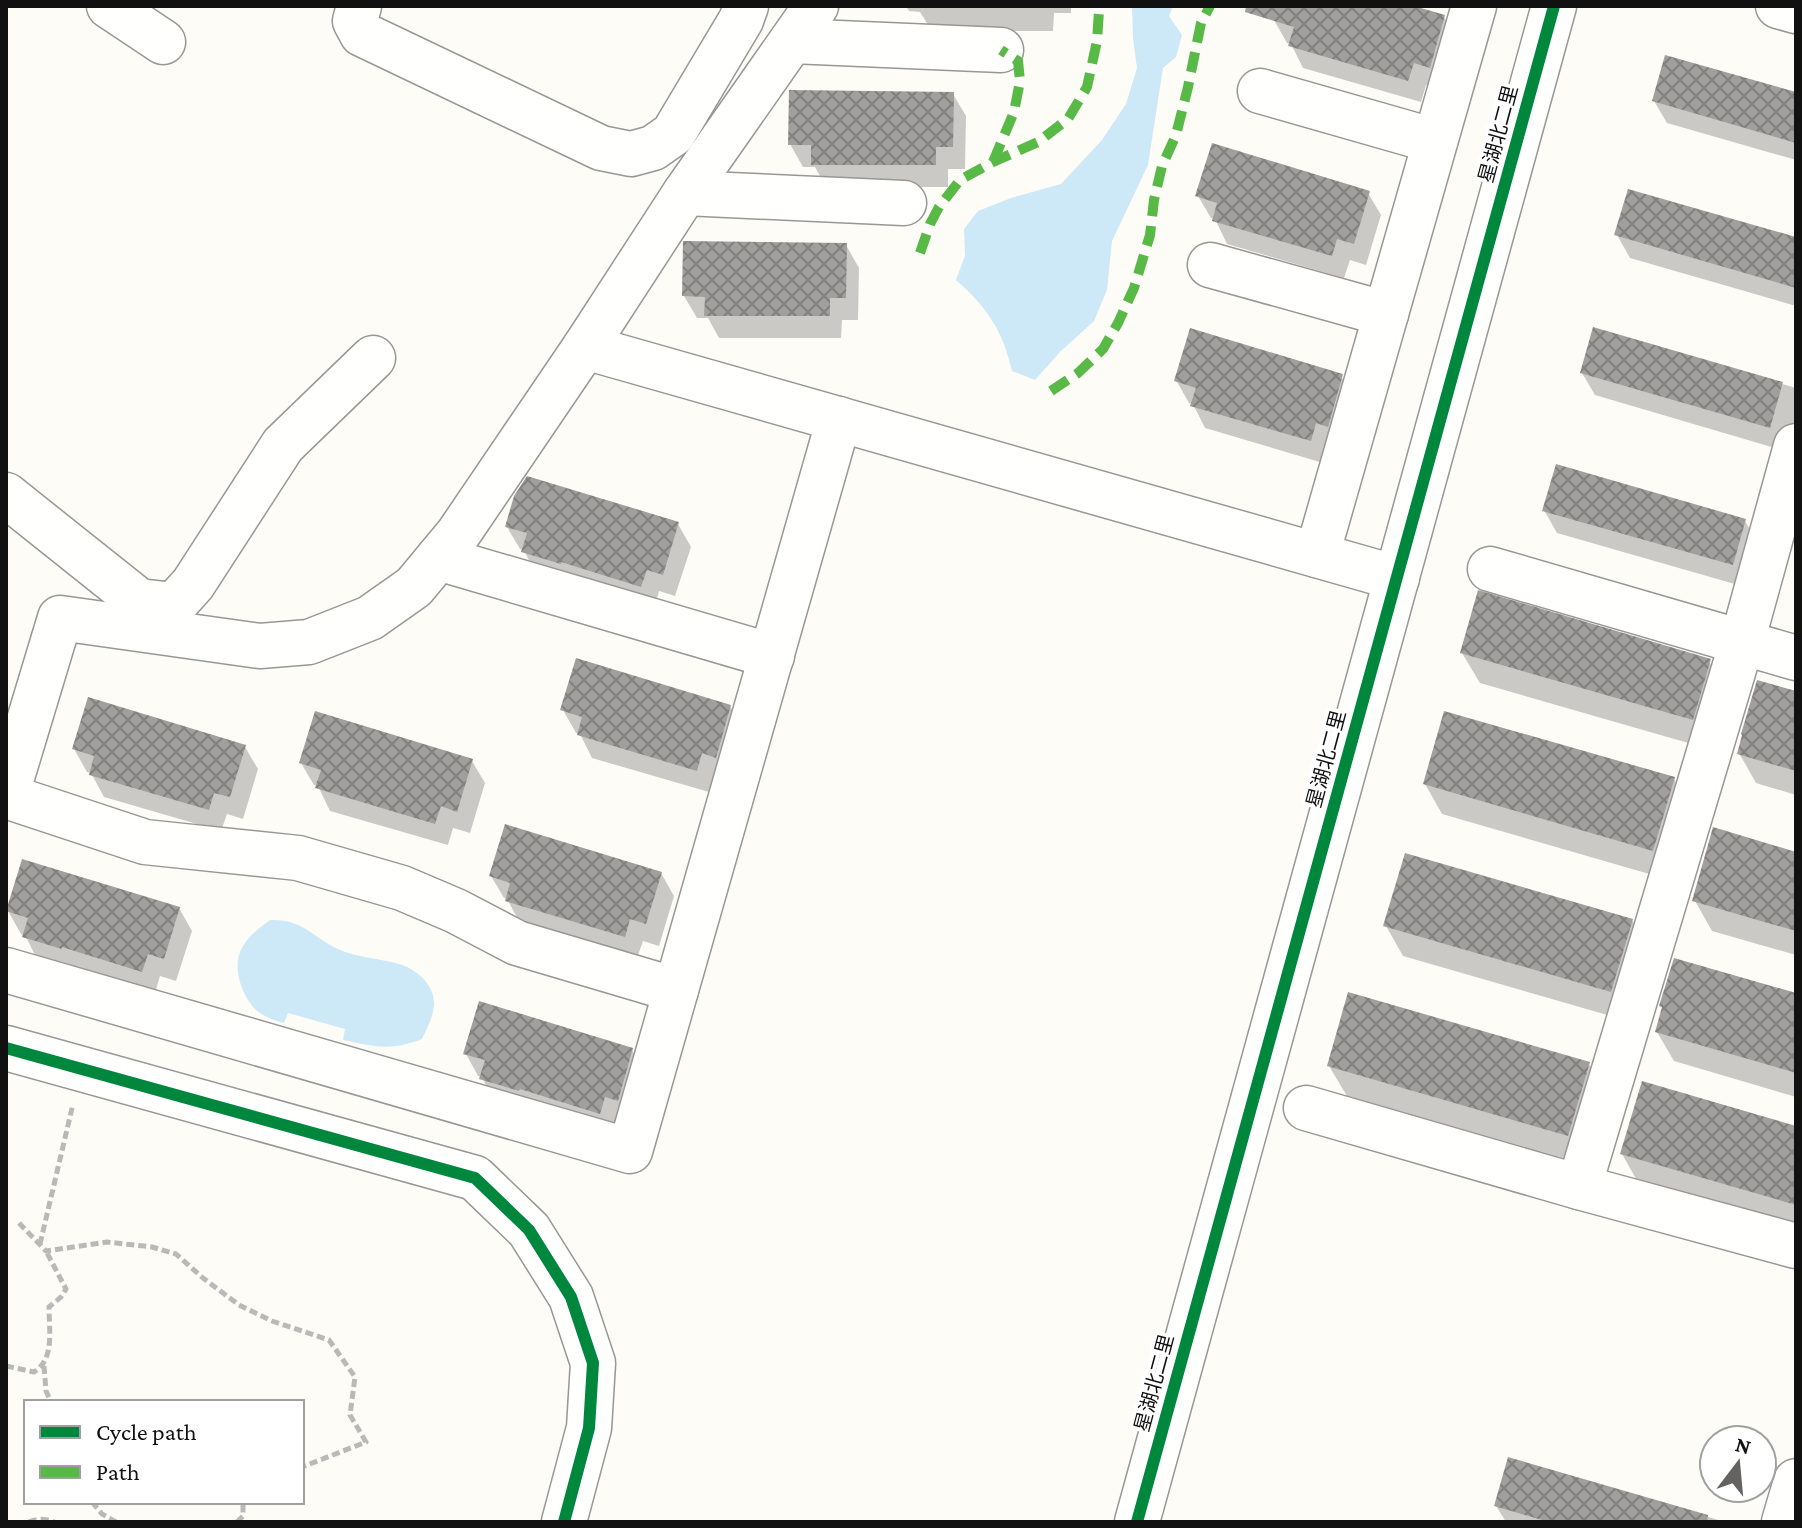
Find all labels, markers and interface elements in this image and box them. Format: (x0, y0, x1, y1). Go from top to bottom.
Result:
street label: 星湖北二里 (1474, 83, 1522, 185)
street label: 星湖北二里 (1302, 708, 1350, 810)
street label: 星湖北二里 (1130, 1332, 1178, 1434)
legend (24, 1400, 304, 1504)
text: Cycle path (96, 1418, 197, 1445)
north arrow (1698, 1424, 1778, 1504)
text: N (1733, 1431, 1754, 1459)
text: Path (96, 1458, 140, 1485)

